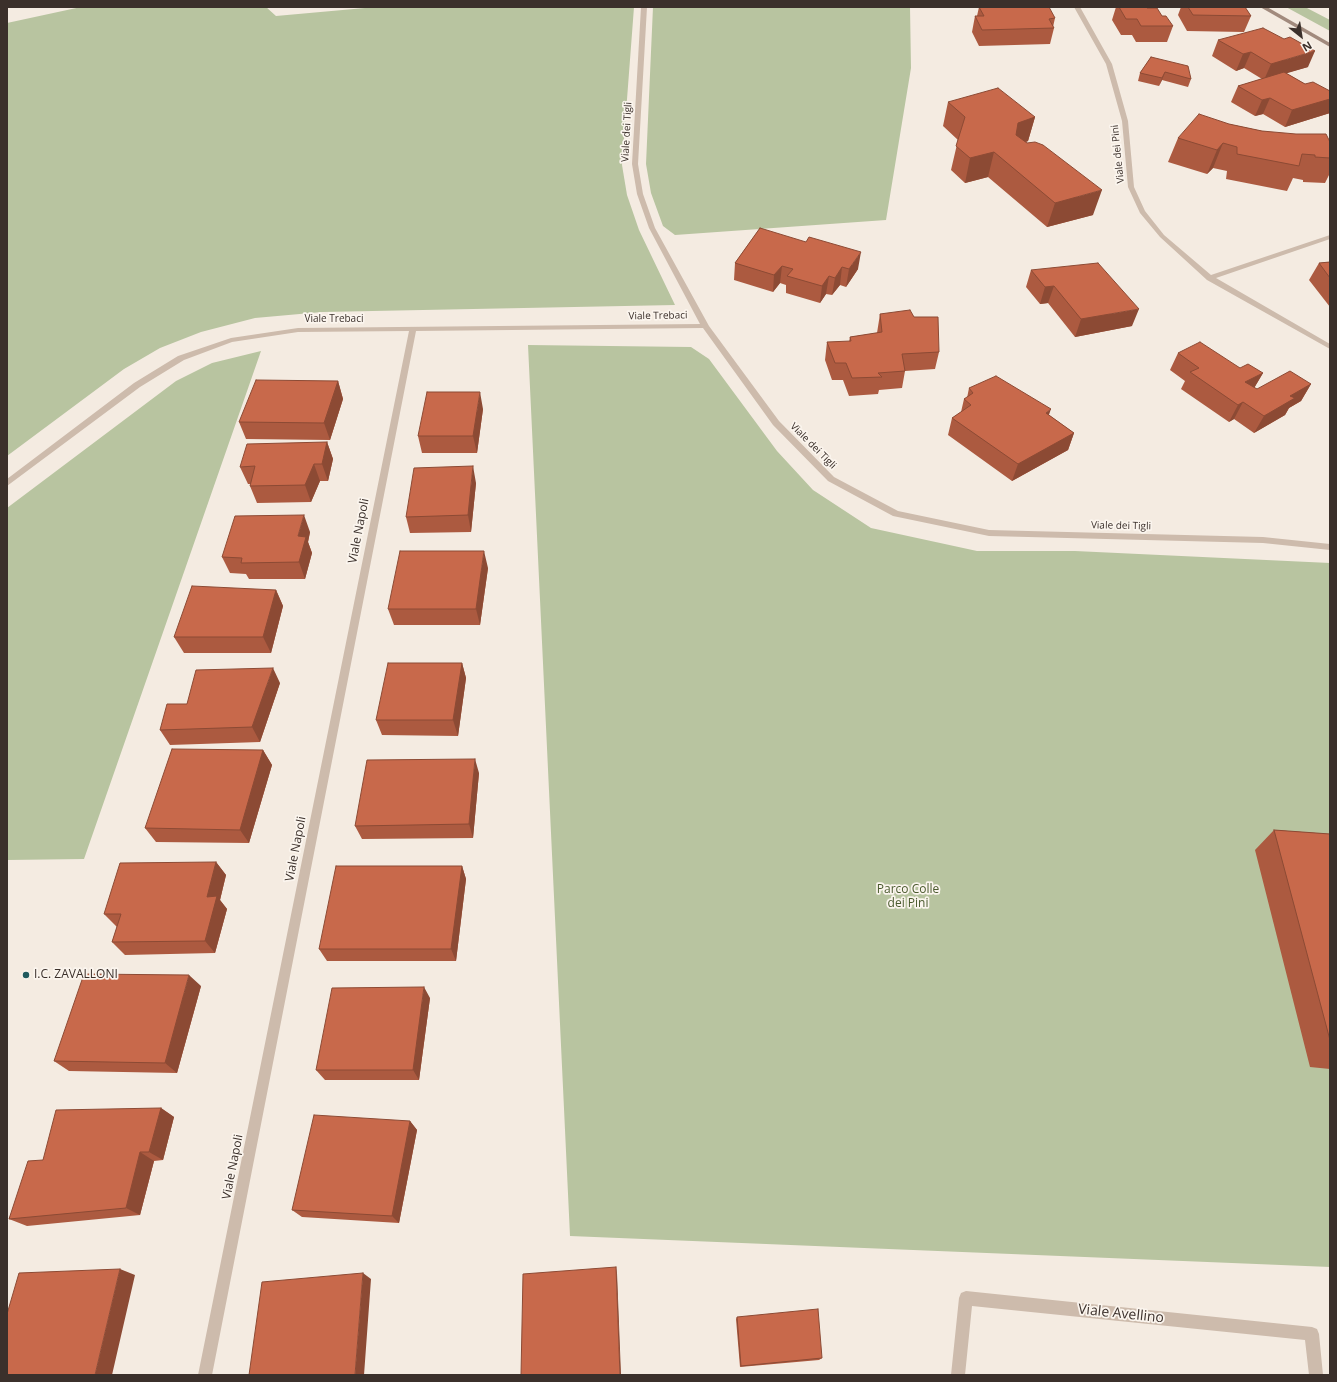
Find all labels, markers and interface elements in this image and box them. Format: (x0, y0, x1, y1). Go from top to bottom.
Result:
north arrow (1281, 16, 1321, 56)
text: N (1300, 38, 1315, 56)
street label: Viale dei Tigli (619, 102, 635, 162)
street label: Viale dei Pini (1109, 124, 1127, 184)
street label: Viale Trebaci (628, 309, 688, 323)
street label: Viale Trebaci (305, 313, 363, 325)
street label: Viale dei Tigli (787, 420, 839, 472)
street label: Viale Napoli (346, 497, 372, 565)
street label: Viale dei Tigli (1091, 519, 1151, 533)
street label: Viale Napoli (283, 815, 309, 883)
park label: Parco Colle dei Pini (877, 883, 939, 911)
place label: I.C. ZAVALLONI (34, 968, 118, 982)
marker: I.C. ZAVALLONI (21, 970, 31, 980)
street label: Viale Napoli (220, 1133, 246, 1201)
street label: Viale Avellino (1077, 1301, 1165, 1327)

